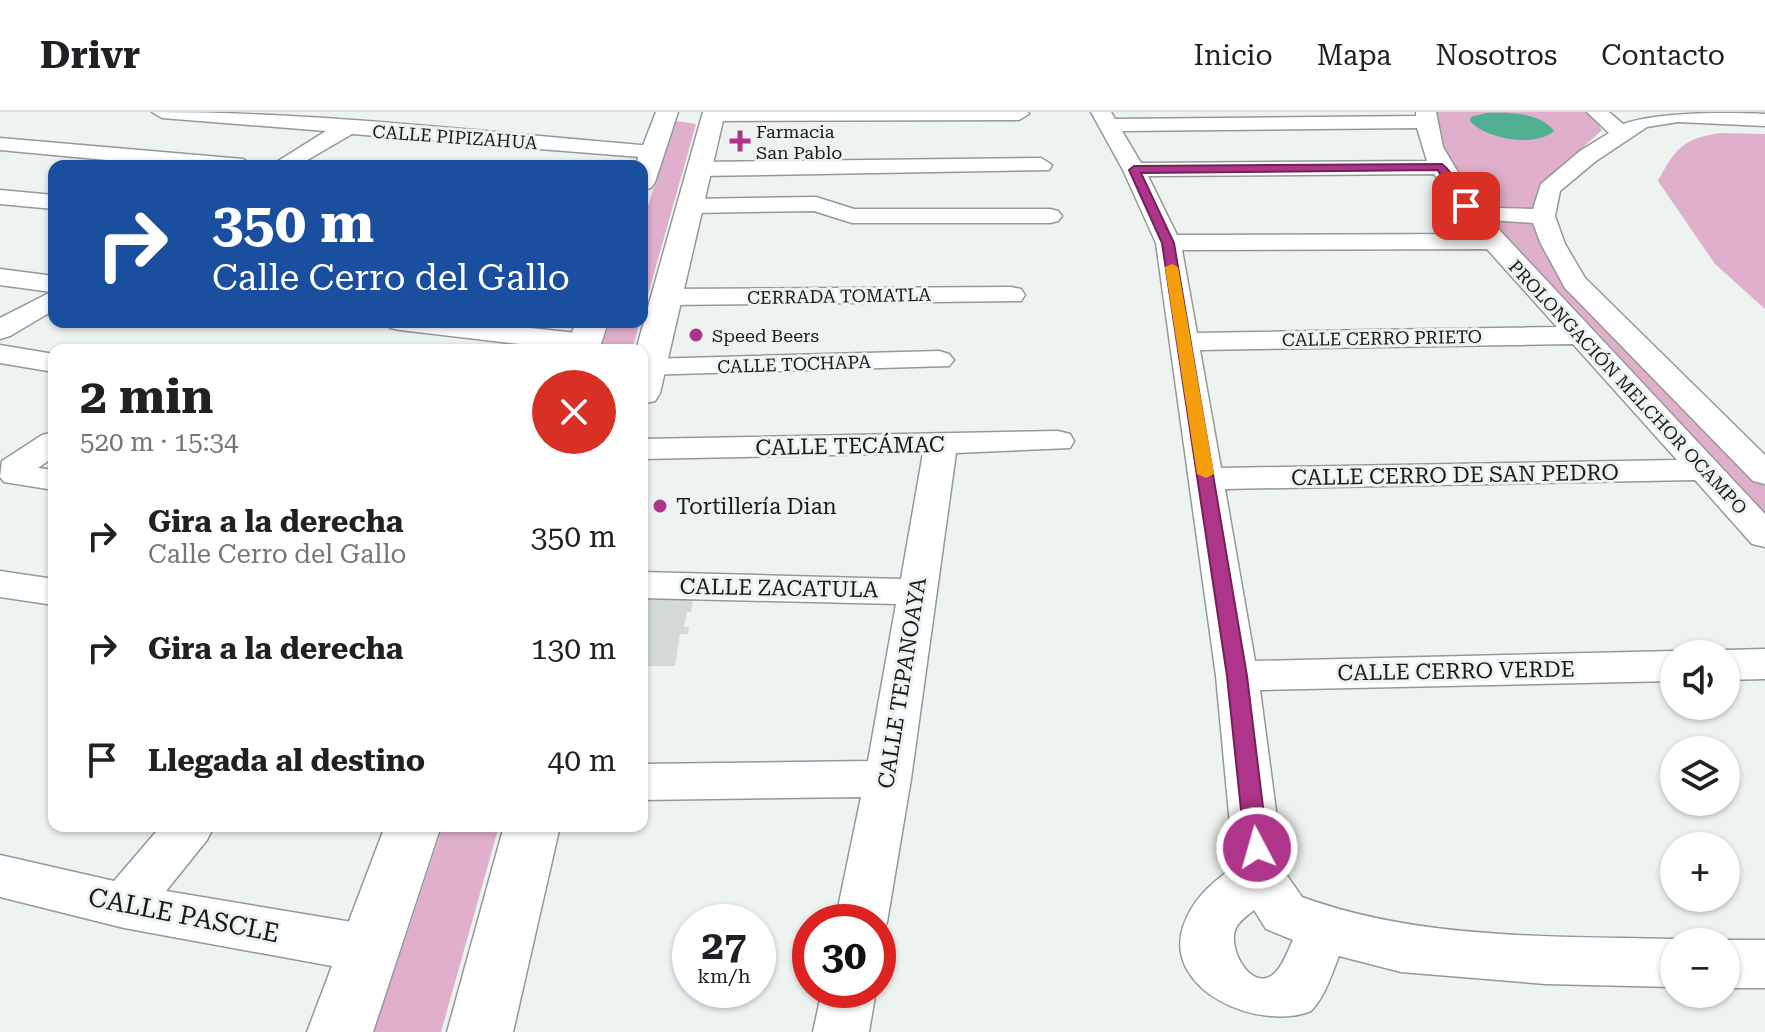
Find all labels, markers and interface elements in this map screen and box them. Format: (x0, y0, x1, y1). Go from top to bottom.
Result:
text: Drivr (40, 33, 140, 77)
text: Inicio (1193, 39, 1273, 72)
text: Mapa (1317, 39, 1391, 72)
text: Nosotros (1435, 39, 1557, 72)
text: Contacto (1601, 39, 1725, 72)
street label: CALLE PIPIZAHUA (372, 121, 539, 153)
place label: Farmacia San Pablo (756, 121, 842, 163)
marker: Farmacia San Pablo (731, 132, 749, 150)
pin (1432, 172, 1500, 240)
icon: arrive (1444, 184, 1488, 228)
text: 350 m (212, 190, 374, 256)
icon: right (80, 192, 184, 296)
street label: PROLONGACIÓN MELCHOR OCAMPO (1505, 256, 1751, 518)
text: Calle Cerro del Gallo (212, 257, 570, 299)
street label: CERRADA TOMATLA (747, 284, 932, 308)
place label: Speed Beers (712, 325, 819, 346)
marker: Speed Beers (687, 326, 705, 344)
street label: CALLE CERRO PRIETO (1282, 326, 1482, 350)
street label: CALLE TOCHAPA (717, 351, 872, 377)
text: 2 min (80, 369, 213, 425)
button: close (532, 370, 616, 454)
text: 520 m · 15:34 (80, 427, 239, 457)
street label: CALLE TECÁMAC (755, 431, 945, 460)
street label: CALLE CERRO DE SAN PEDRO (1291, 460, 1619, 490)
place label: Tortillería Dian (676, 494, 837, 519)
marker: Tortillería Dian (651, 497, 669, 515)
text: Gira a la derecha (148, 504, 403, 539)
icon: right (80, 514, 124, 558)
text: 350 m (531, 519, 616, 554)
text: Calle Cerro del Gallo (148, 539, 406, 569)
street label: CALLE ZACATULA (679, 574, 879, 602)
street label: CALLE TEPANOAYA (873, 575, 931, 790)
icon: right (80, 626, 124, 670)
text: Gira a la derecha (148, 631, 403, 666)
text: 130 m (531, 631, 616, 666)
map controls (1660, 640, 1740, 1008)
button: sound (1660, 640, 1740, 720)
street label: CALLE CERRO VERDE (1337, 656, 1575, 686)
button: layers (1660, 736, 1740, 816)
icon: arrive (80, 738, 124, 782)
text: Llegada al destino (148, 743, 425, 778)
text: 40 m (547, 743, 616, 778)
position arrow (1215, 806, 1299, 890)
button: + (1660, 832, 1740, 912)
street label: CALLE PASCLE (86, 882, 282, 948)
speed limit sign: 30 (792, 904, 896, 1008)
text: 27 (702, 922, 746, 969)
button: − (1660, 928, 1740, 1008)
text: km/h (697, 964, 751, 988)

